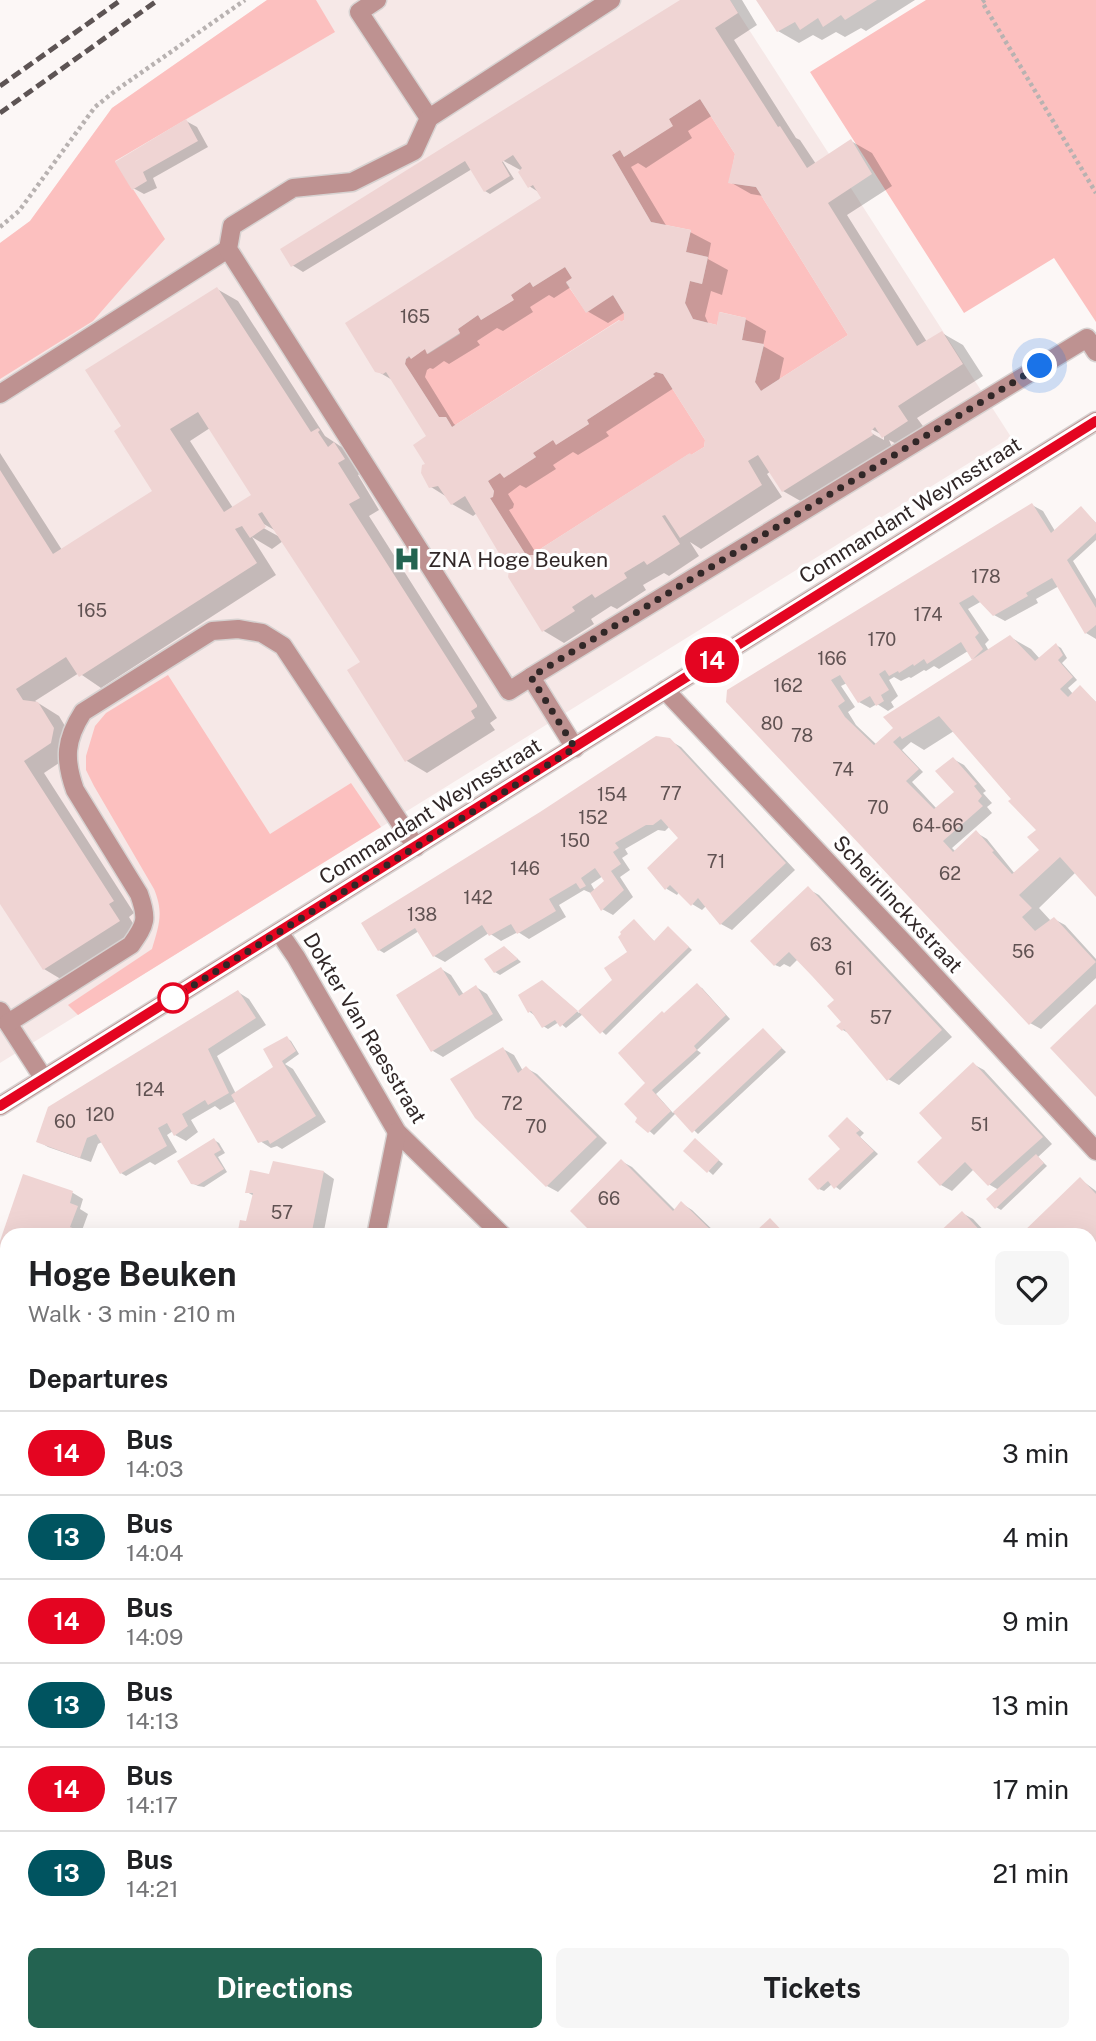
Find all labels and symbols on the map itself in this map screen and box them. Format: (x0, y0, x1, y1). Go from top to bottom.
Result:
house number: 165 (400, 306, 430, 327)
your location (1022, 348, 1057, 383)
street label: Commandant Weynsstraat (794, 431, 1026, 589)
hospital icon: ZNA Hoge Beuken (392, 544, 422, 574)
place label: ZNA Hoge Beuken (428, 547, 608, 572)
house number: 178 (971, 566, 1001, 587)
house number: 165 (77, 600, 107, 621)
house number: 174 (914, 604, 942, 625)
house number: 170 (868, 629, 896, 650)
line badge: 14 (680, 637, 744, 683)
house number: 166 (817, 648, 847, 669)
house number: 162 (773, 675, 803, 696)
house number: 80 (761, 713, 783, 734)
house number: 78 (791, 725, 813, 746)
street label: Commandant Weynsstraat (314, 732, 546, 890)
house number: 74 (832, 759, 854, 780)
house number: 77 (660, 783, 682, 804)
house number: 154 (597, 784, 627, 805)
house number: 70 (867, 797, 889, 818)
house number: 152 (578, 807, 608, 828)
house number: 64-66 (912, 815, 964, 836)
house number: 150 (560, 830, 590, 851)
street label: Scheirlinckxstraat (828, 830, 968, 978)
house number: 71 (707, 851, 725, 872)
house number: 146 (510, 858, 540, 879)
house number: 62 (939, 863, 961, 884)
house number: 142 (463, 887, 493, 908)
house number: 138 (407, 904, 437, 925)
street label: Dokter Van Raesstraat (298, 928, 432, 1128)
house number: 63 (810, 934, 832, 955)
house number: 56 (1012, 941, 1034, 962)
house number: 61 (835, 958, 853, 979)
unlabelled marker (158, 983, 188, 1013)
house number: 57 (870, 1007, 892, 1028)
house number: 124 (135, 1079, 165, 1100)
house number: 72 (501, 1093, 523, 1114)
house number: 120 (85, 1104, 115, 1125)
house number: 60 (54, 1111, 76, 1132)
house number: 51 (971, 1114, 989, 1135)
house number: 70 (525, 1116, 547, 1137)
house number: 66 (598, 1188, 620, 1209)
house number: 57 (271, 1202, 293, 1223)

